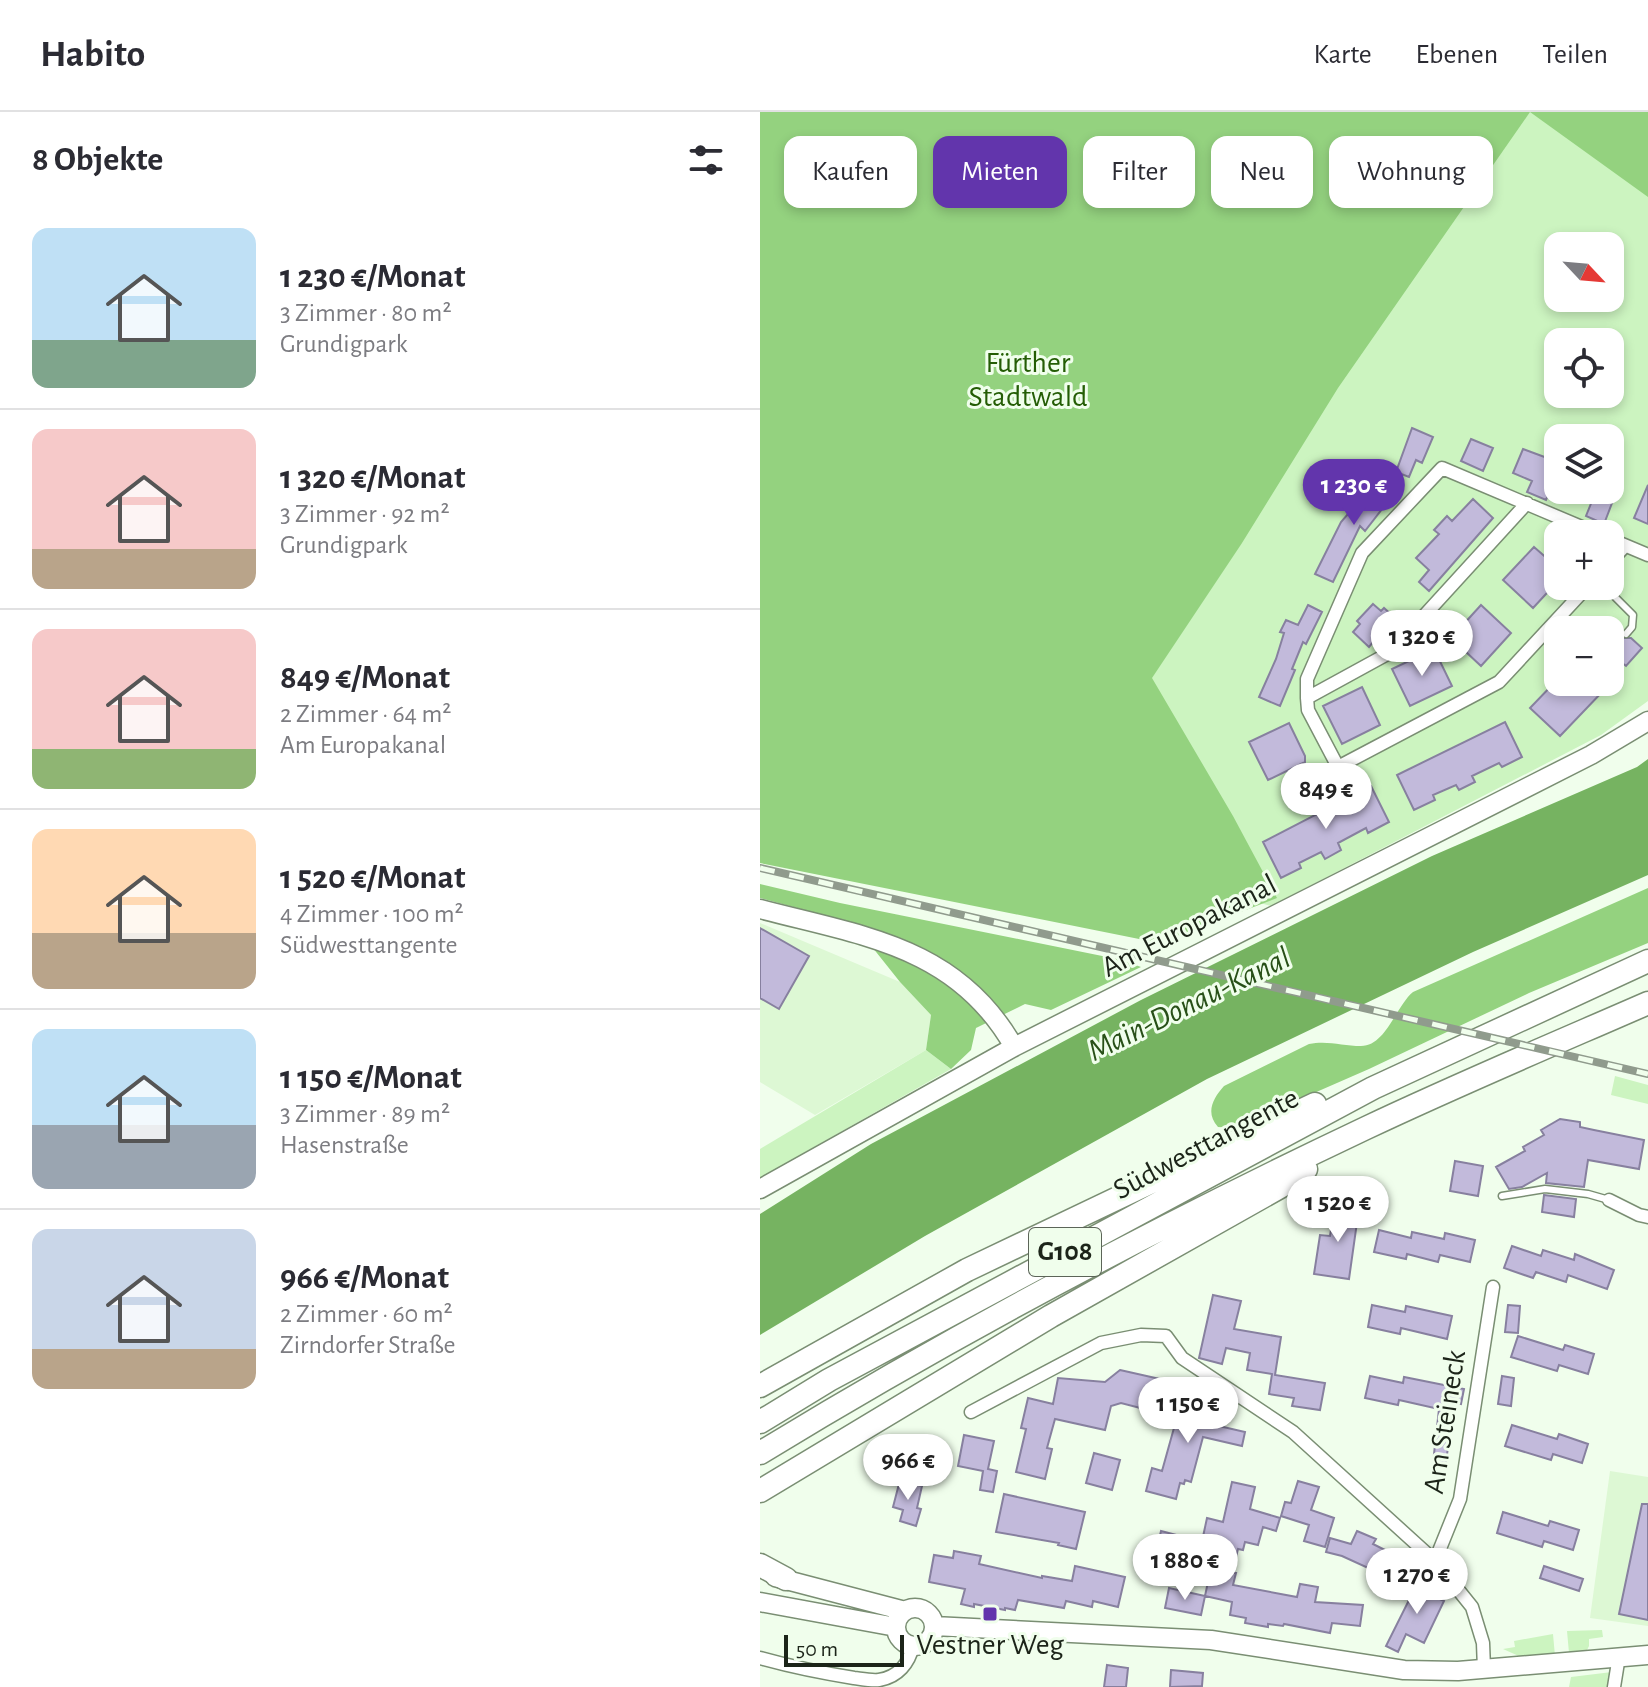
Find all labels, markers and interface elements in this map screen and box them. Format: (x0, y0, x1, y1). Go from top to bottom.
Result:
text: Habito (40, 36, 145, 74)
text: Karte (1313, 41, 1372, 69)
text: Ebenen (1416, 41, 1498, 69)
text: Teilen (1542, 41, 1608, 69)
chip: Kaufen (784, 136, 917, 208)
chip: Mieten (933, 136, 1067, 208)
chip: Filter (1083, 136, 1195, 208)
chip: Neu (1211, 136, 1313, 208)
chip: Wohnung (1329, 136, 1493, 208)
icon: filters (684, 138, 728, 182)
text: 8 Objekte (32, 143, 163, 177)
north arrow (1544, 232, 1624, 312)
map controls (1544, 232, 1624, 696)
icon: home (96, 260, 192, 356)
text: 1 230 €/Monat (280, 260, 465, 294)
text: 3 Zimmer · 80 m² (280, 300, 452, 326)
button: locate (1544, 328, 1624, 408)
text: Grundigpark (280, 331, 408, 357)
park label: Fürther Stadtwald (968, 348, 1088, 412)
button: layers (1544, 424, 1624, 504)
pin: 1 230 € (1280, 459, 1428, 527)
icon: home (96, 461, 192, 557)
text: 1 320 €/Monat (280, 461, 465, 495)
text: 1 230 € (1321, 472, 1387, 498)
text: 3 Zimmer · 92 m² (280, 501, 450, 527)
button: + (1544, 520, 1624, 600)
text: Grundigpark (280, 532, 408, 558)
pin: 1 320 € (1348, 610, 1496, 678)
button: − (1544, 616, 1624, 696)
text: 1 320 € (1389, 623, 1455, 649)
icon: home (96, 661, 192, 757)
text: 849 €/Monat (280, 661, 450, 695)
text: 2 Zimmer · 64 m² (280, 701, 451, 727)
text: Am Europakanal (280, 732, 446, 758)
pin: 849 € (1270, 763, 1382, 831)
text: 849 € (1299, 776, 1353, 802)
icon: home (96, 861, 192, 957)
text: 1 520 €/Monat (280, 861, 465, 895)
street label: Am Europakanal (1097, 869, 1281, 983)
text: 4 Zimmer · 100 m² (280, 901, 464, 927)
text: Südwesttangente (280, 932, 457, 958)
water label: Main-Donau-Kanal (1083, 941, 1296, 1067)
icon: home (96, 1061, 192, 1157)
text: 1 150 €/Monat (280, 1061, 462, 1095)
street label: Südwesttangente (1109, 1083, 1303, 1205)
text: 3 Zimmer · 89 m² (280, 1101, 450, 1127)
text: Hasenstraße (280, 1132, 409, 1158)
pin: 1 520 € (1264, 1176, 1412, 1244)
text: 1 520 € (1305, 1189, 1371, 1215)
road number: G108 (1029, 1228, 1101, 1276)
icon: home (96, 1261, 192, 1357)
text: 966 €/Monat (280, 1261, 449, 1295)
text: 2 Zimmer · 60 m² (280, 1301, 453, 1327)
text: Zirndorfer Straße (280, 1332, 455, 1358)
street label: Am Steineck (1419, 1348, 1471, 1496)
pin: 1 150 € (1114, 1377, 1262, 1445)
text: 1 150 € (1156, 1390, 1220, 1416)
pin: 966 € (852, 1434, 964, 1502)
text: 966 € (881, 1447, 935, 1473)
pin: 1 880 € (1111, 1534, 1259, 1602)
text: 1 880 € (1151, 1547, 1219, 1573)
pin: 1 270 € (1343, 1548, 1491, 1616)
text: 1 270 € (1384, 1561, 1450, 1587)
marker: Vestner Weg (981, 1605, 999, 1623)
place label: Vestner Weg (916, 1630, 1064, 1660)
scale bar (784, 1631, 904, 1667)
text: 50 m (796, 1638, 838, 1660)

